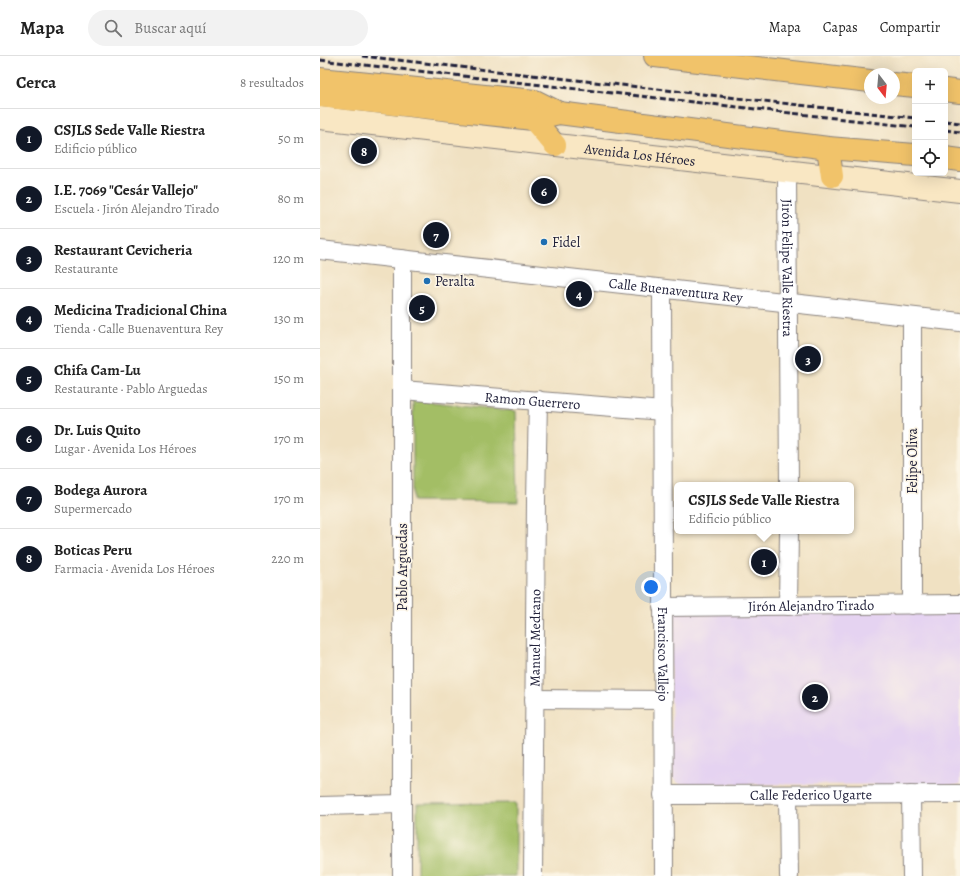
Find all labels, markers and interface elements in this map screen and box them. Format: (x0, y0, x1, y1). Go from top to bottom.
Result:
search box (88, 10, 368, 46)
text: Mapa (20, 15, 64, 41)
icon: search (102, 17, 124, 39)
text: Buscar aquí (134, 18, 206, 38)
text: Mapa (769, 18, 801, 37)
text: Capas (823, 18, 858, 37)
text: Compartir (880, 18, 940, 37)
north arrow (864, 68, 900, 104)
map controls (912, 68, 948, 176)
button: + (912, 68, 948, 104)
text: Cerca (16, 71, 56, 94)
text: 8 resultados (240, 74, 304, 91)
button: − (912, 104, 948, 140)
text: CSJLS Sede Valle Riestra (54, 120, 205, 140)
text: 1 (27, 130, 31, 147)
text: 50 m (278, 130, 304, 147)
pin: 8 (351, 136, 377, 166)
street label: Avenida Los Héroes (582, 139, 697, 171)
text: Edificio público (54, 140, 137, 157)
button: locate (912, 140, 948, 176)
pin: 6 (531, 176, 557, 206)
text: I.E. 7069 "Cesár Vallejo" (54, 180, 198, 200)
text: 2 (26, 190, 32, 207)
text: 80 m (277, 190, 304, 207)
street label: Jirón Felipe Valle Riestra (777, 199, 797, 338)
text: Escuela · Jirón Alejandro Tirado (54, 200, 219, 217)
pin: 7 (423, 220, 449, 250)
place label: Fidel (552, 233, 581, 252)
marker: Fidel (539, 237, 549, 247)
text: Restaurant Cevicheria (54, 240, 192, 260)
text: 3 (26, 250, 32, 267)
text: 120 m (273, 250, 304, 267)
text: Restaurante (54, 260, 118, 277)
place label: Peralta (435, 272, 475, 291)
street label: Calle Buenaventura Rey (608, 274, 744, 308)
marker: Peralta (422, 276, 432, 286)
pin: 4 (566, 279, 592, 309)
pin: 5 (409, 293, 435, 323)
text: Medicina Tradicional China (54, 300, 227, 320)
text: 4 (26, 310, 32, 327)
text: 130 m (274, 310, 304, 327)
text: Tienda · Calle Buenaventura Rey (54, 320, 223, 337)
pin: 3 (795, 344, 821, 374)
text: Chifa Cam-Lu (54, 360, 141, 380)
text: 5 (26, 370, 32, 387)
text: 150 m (274, 370, 304, 387)
text: Restaurante · Pablo Arguedas (54, 380, 208, 397)
street label: Ramon Guerrero (484, 388, 581, 414)
text: Dr. Luis Quito (54, 420, 141, 440)
street label: Felipe Oliva (903, 427, 922, 494)
text: 6 (26, 430, 32, 447)
text: 170 m (274, 430, 304, 447)
text: Lugar · Avenida Los Héroes (54, 440, 196, 457)
text: Bodega Aurora (54, 480, 148, 500)
popup (674, 482, 854, 534)
text: 7 (26, 490, 32, 507)
text: 170 m (274, 490, 304, 507)
text: CSJLS Sede Valle Riestra (688, 490, 840, 510)
text: Supermercado (54, 500, 132, 517)
text: Edificio público (688, 510, 771, 527)
street label: Pablo Arguedas (393, 523, 412, 611)
text: Boticas Peru (54, 540, 132, 560)
pin: 1 (751, 547, 777, 577)
text: 8 (26, 550, 32, 567)
text: 220 m (271, 550, 304, 567)
text: Farmacia · Avenida Los Héroes (54, 560, 215, 577)
your location (641, 577, 661, 597)
street label: Manuel Medrano (526, 589, 545, 687)
street label: Jirón Alejandro Tirado (748, 596, 874, 616)
street label: Francisco Vallejo (653, 606, 672, 702)
pin: 2 (802, 682, 828, 712)
street label: Calle Federico Ugarte (750, 785, 872, 805)

